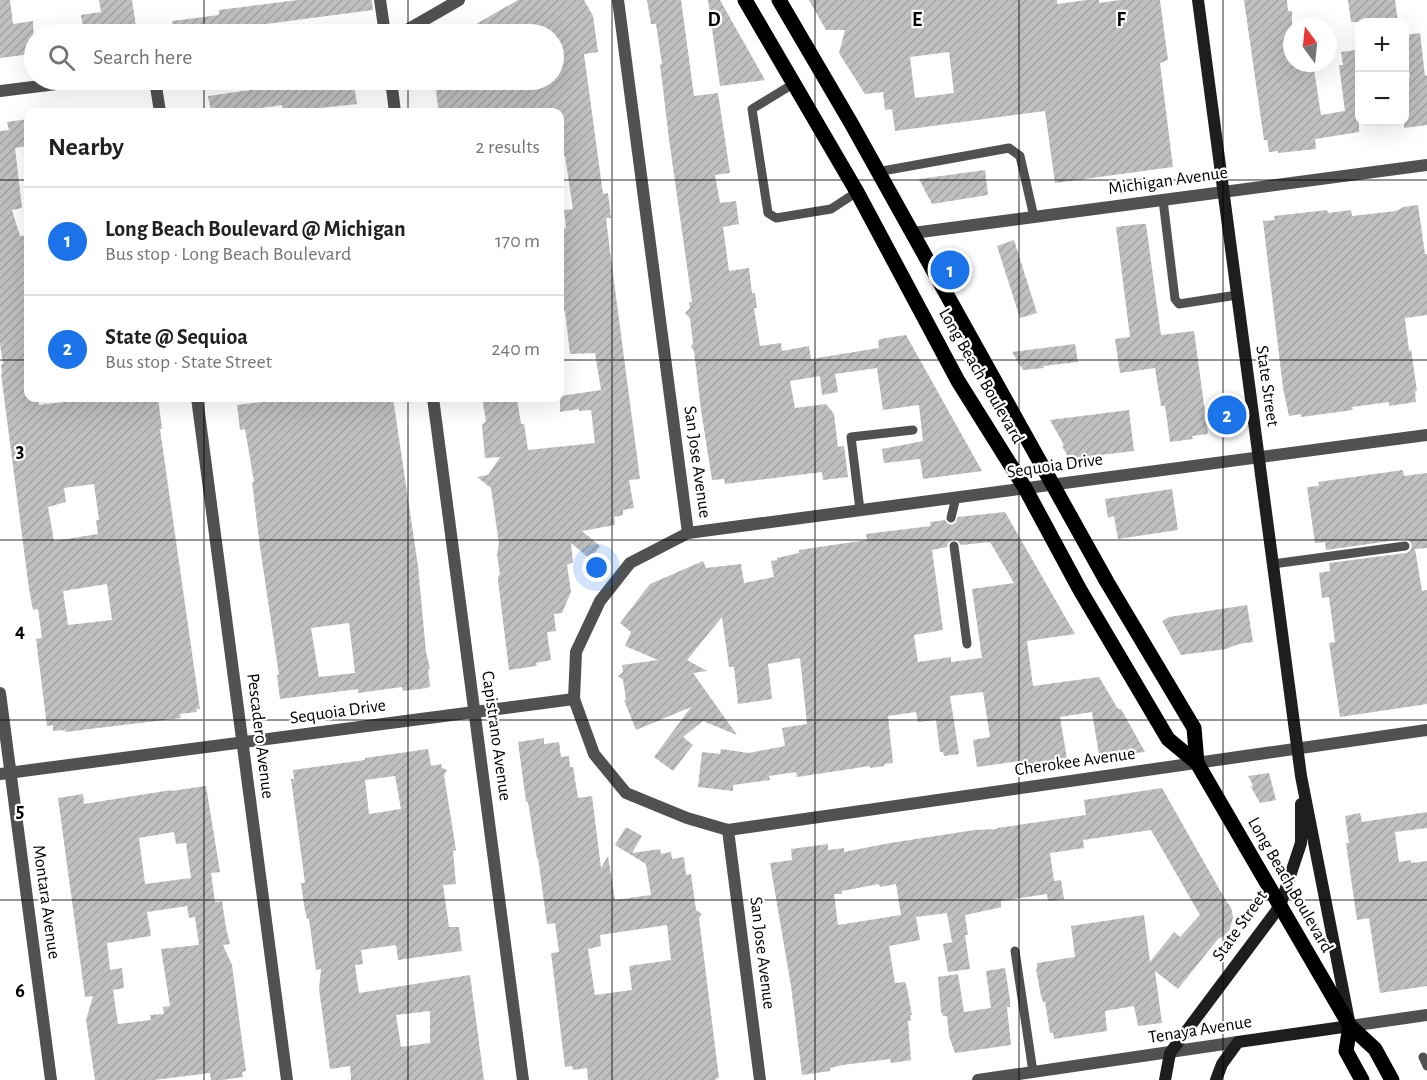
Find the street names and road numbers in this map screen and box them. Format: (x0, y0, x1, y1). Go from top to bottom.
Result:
street label: Michigan Avenue (1107, 164, 1229, 198)
street label: Long Beach Boulevard (935, 305, 1027, 447)
street label: State Street (1252, 344, 1282, 428)
street label: San Jose Avenue (680, 405, 714, 519)
street label: Sequoia Drive (1006, 450, 1104, 482)
street label: Capistrano Avenue (478, 670, 514, 802)
street label: Pescadero Avenue (243, 672, 277, 800)
street label: Sequoia Drive (289, 696, 387, 728)
street label: Cherokee Avenue (1014, 745, 1136, 779)
street label: Long Beach Boulevard (1244, 814, 1336, 956)
street label: Montara Avenue (29, 844, 63, 960)
street label: State Street (1209, 887, 1271, 965)
street label: San Jose Avenue (746, 896, 778, 1010)
street label: Tenaya Avenue (1147, 1013, 1253, 1047)

